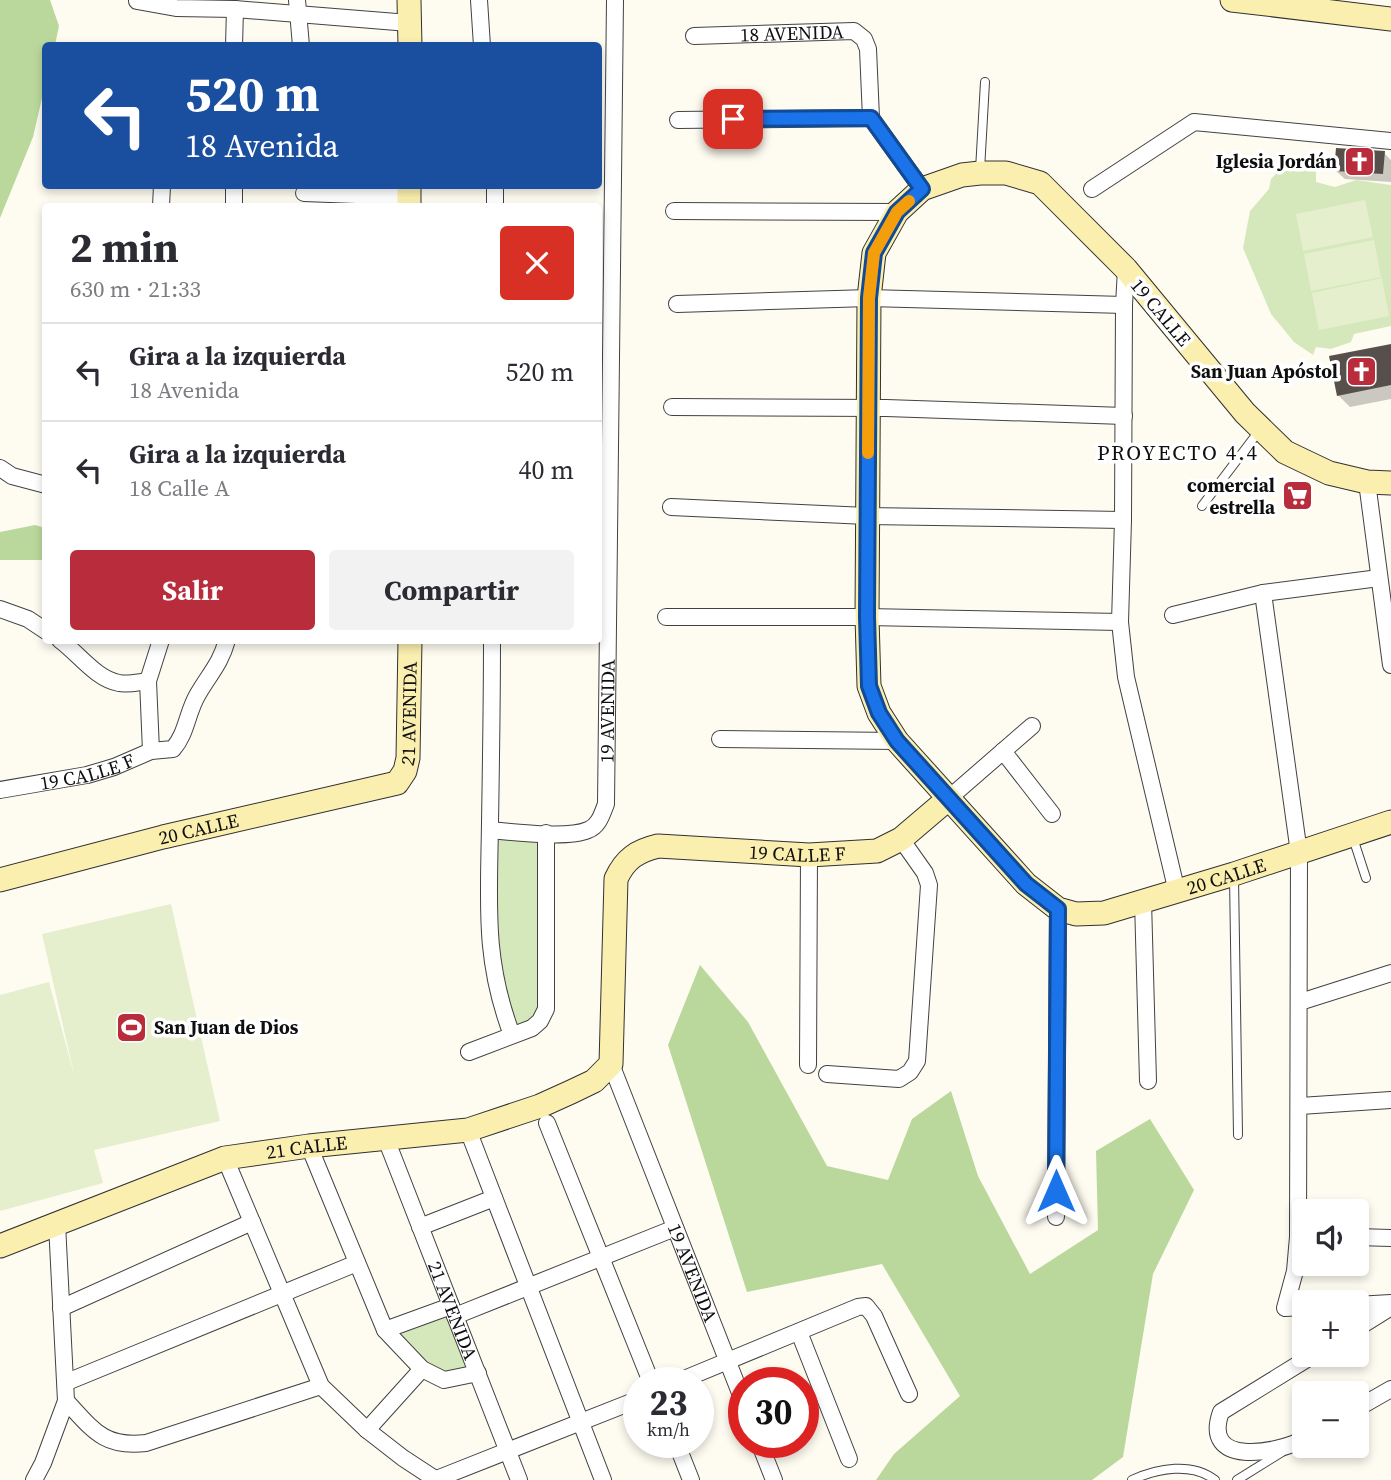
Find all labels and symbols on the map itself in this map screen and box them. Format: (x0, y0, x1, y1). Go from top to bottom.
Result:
street label: 18 AVENIDA (740, 18, 845, 48)
pin (703, 89, 763, 149)
church icon: Iglesia Jordán (1343, 144, 1377, 178)
place label: Iglesia Jordán (1216, 148, 1337, 174)
street label: 19 CALLE (1125, 273, 1197, 351)
church icon: San Juan Apóstol (1344, 354, 1378, 388)
place label: San Juan Apóstol (1191, 358, 1338, 384)
district label: PROYECTO 4.4 (1097, 438, 1259, 467)
place label: comercial estrella (1187, 472, 1276, 520)
supermarket icon: comercial estrella (1281, 479, 1315, 513)
street label: 19 AVENIDA (593, 659, 621, 763)
street label: 21 AVENIDA (394, 661, 423, 768)
street label: 19 CALLE F (38, 747, 138, 796)
street label: 20 CALLE (156, 807, 241, 851)
street label: 19 CALLE F (748, 838, 846, 868)
street label: 20 CALLE (1184, 851, 1269, 900)
sports icon: San Juan de Dios (114, 1010, 148, 1044)
place label: San Juan de Dios (154, 1014, 299, 1040)
street label: 21 CALLE (264, 1129, 348, 1165)
position arrow (1019, 1154, 1093, 1228)
street label: 19 AVENIDA (662, 1219, 724, 1326)
street label: 21 AVENIDA (422, 1257, 484, 1364)
speed limit sign: 30 (728, 1367, 819, 1458)

